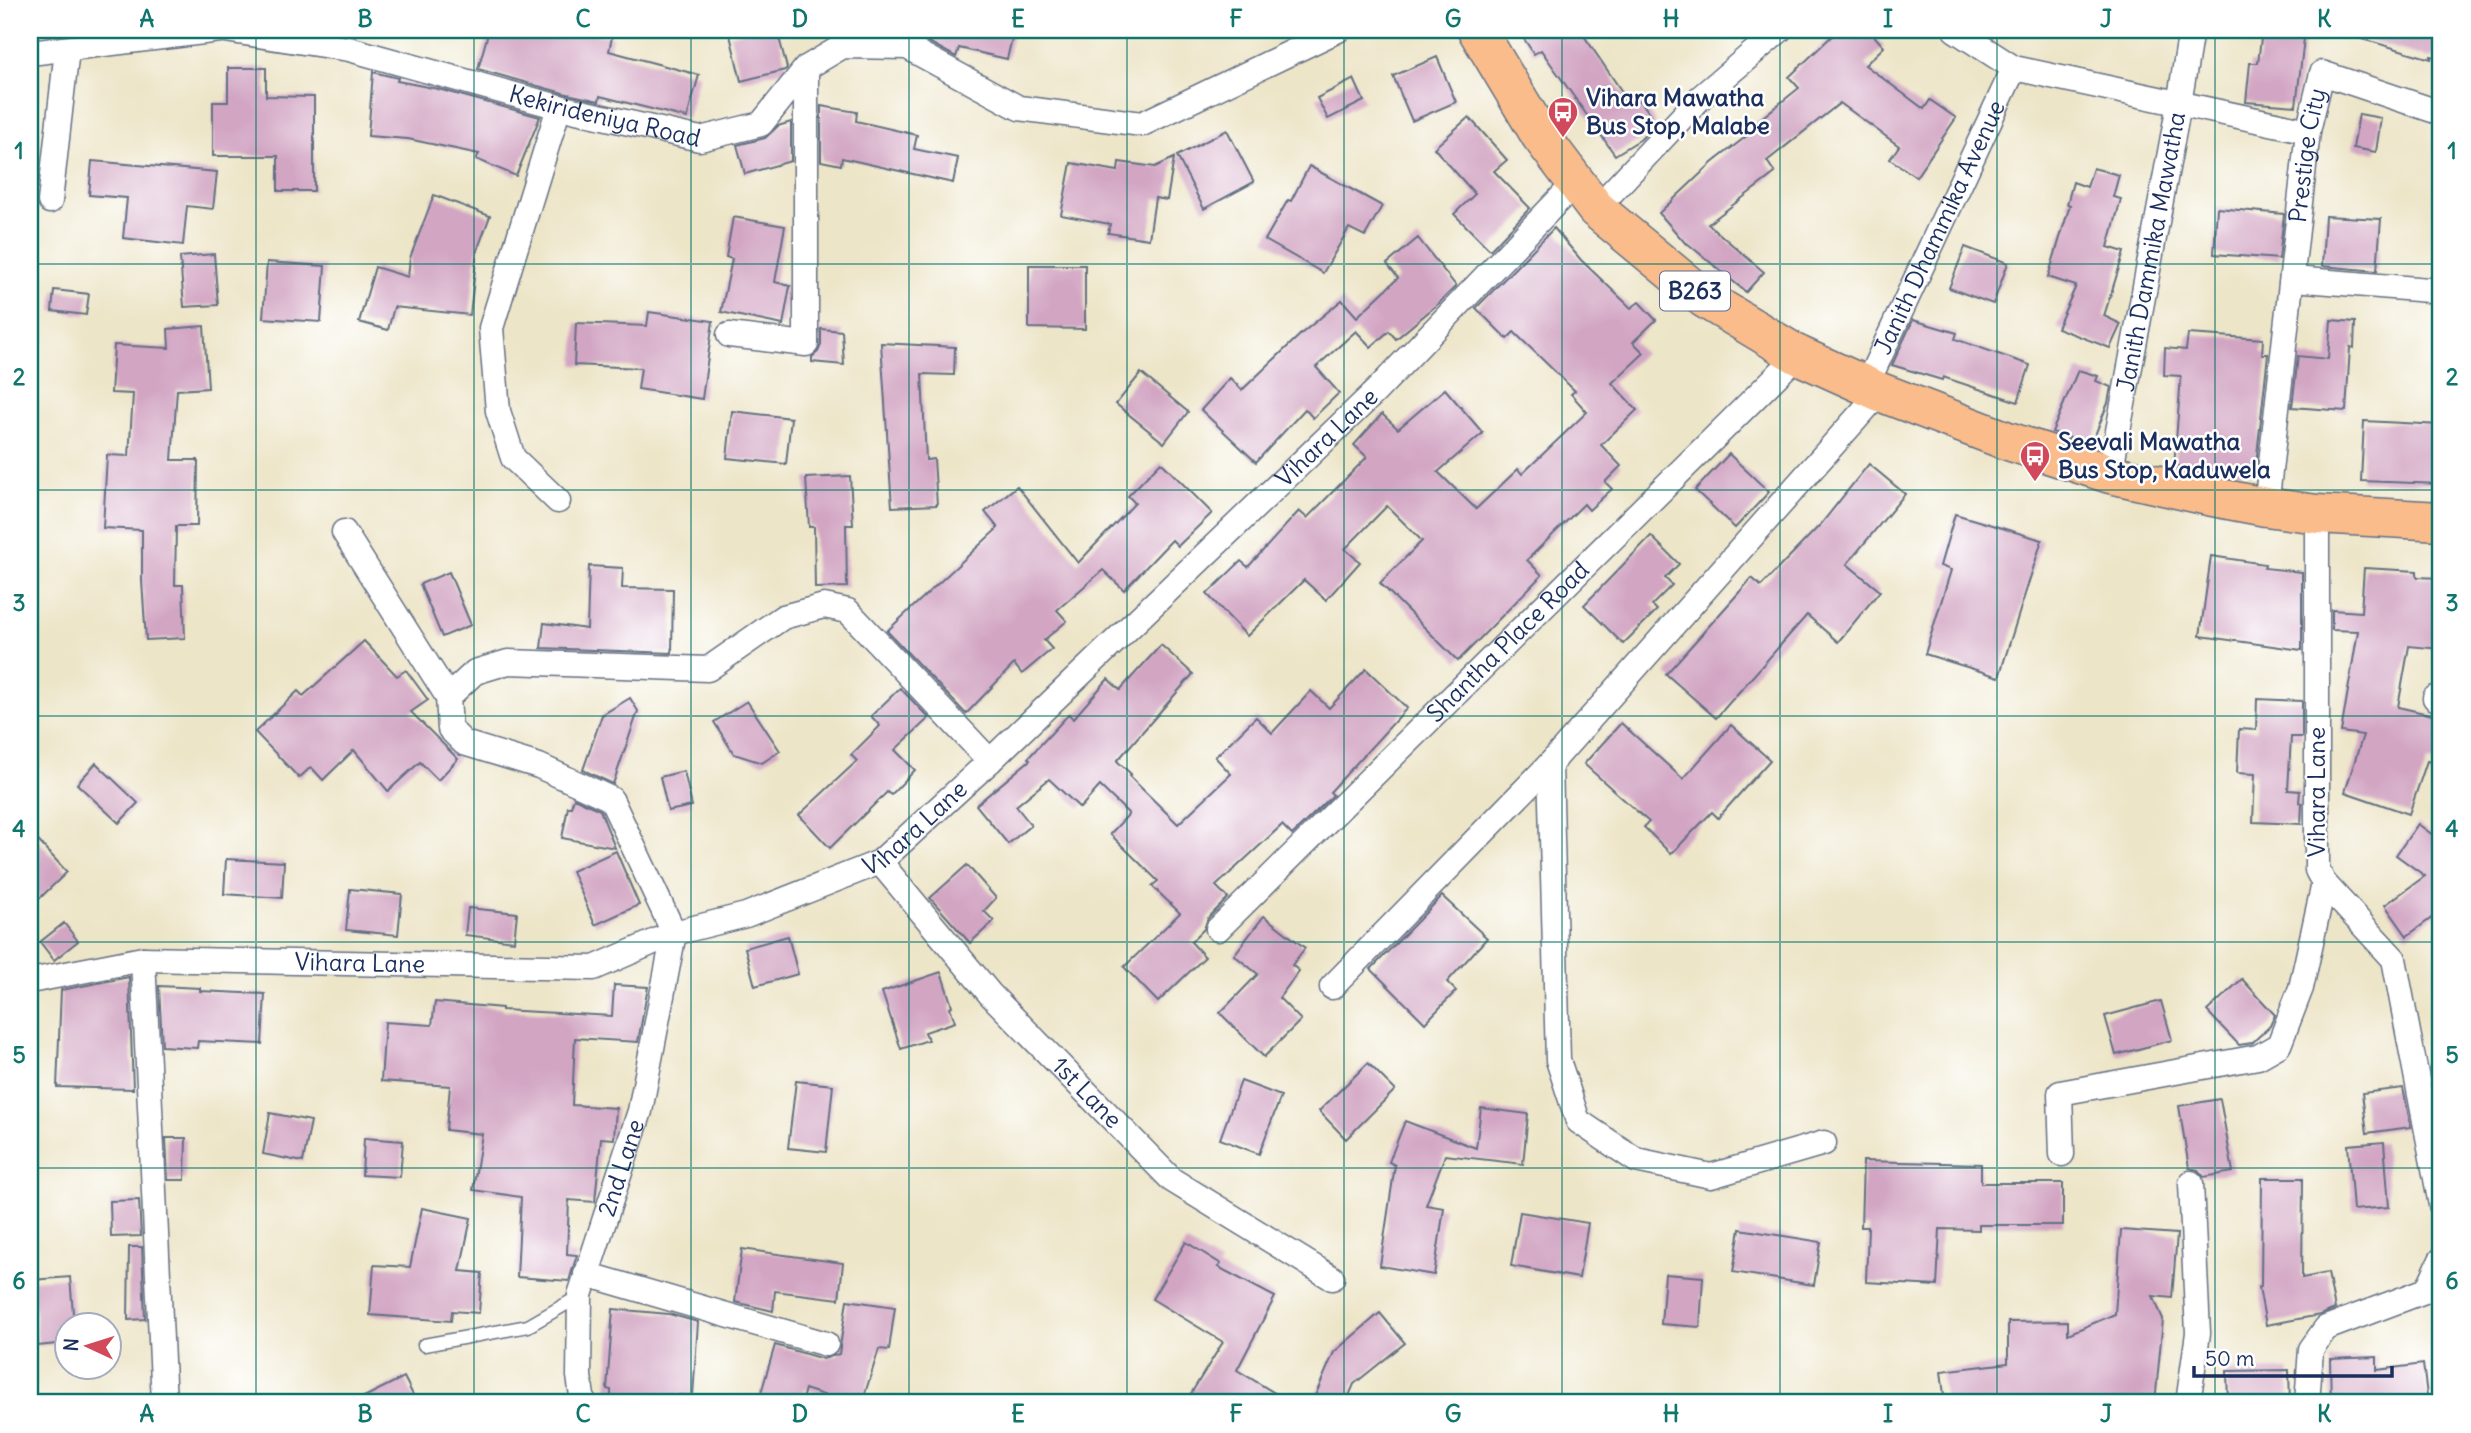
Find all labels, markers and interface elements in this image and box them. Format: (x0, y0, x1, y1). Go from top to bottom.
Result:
text: A (140, 4, 155, 33)
text: B (357, 4, 373, 33)
text: C (575, 4, 591, 33)
text: D (792, 4, 808, 33)
text: E (1011, 4, 1025, 33)
text: F (1229, 4, 1243, 33)
text: G (1445, 4, 1461, 33)
text: H (1663, 4, 1679, 33)
text: I (1883, 4, 1893, 33)
text: J (2100, 4, 2112, 33)
text: K (2317, 4, 2332, 33)
street label: Kekirideniya Road (506, 78, 703, 153)
place label: Vihara Mawatha Bus Stop, Malabe (1586, 82, 1770, 140)
street label: Prestige City (2282, 85, 2332, 224)
bus stop icon: Vihara Mawatha Bus Stop, Malabe (1546, 95, 1580, 139)
street label: Janith Dhammika Avenue (1867, 95, 2011, 359)
street label: Janith Dammika Mawatha (2110, 109, 2191, 394)
text: 1 (14, 136, 24, 165)
text: 1 (2447, 136, 2457, 165)
road number: B263 (1660, 272, 1730, 310)
text: 2 (13, 362, 26, 391)
text: 2 (2446, 362, 2459, 391)
street label: Vihara Lane (1269, 381, 1384, 493)
place label: Seevali Mawatha Bus Stop, Kaduwela (2058, 426, 2271, 484)
bus stop icon: Seevali Mawatha Bus Stop, Kaduwela (2018, 439, 2052, 483)
street label: Shantha Place Road (1420, 555, 1595, 728)
text: 3 (12, 588, 26, 617)
text: 3 (2445, 588, 2459, 617)
street label: Vihara Lane (2301, 727, 2331, 857)
street label: Vihara Lane (858, 774, 973, 881)
text: 4 (12, 814, 26, 843)
text: 4 (2445, 814, 2459, 843)
street label: Vihara Lane (294, 946, 425, 979)
text: 5 (12, 1040, 26, 1069)
text: 5 (2445, 1040, 2459, 1069)
street label: 1st Lane (1046, 1050, 1129, 1134)
street label: 2nd Lane (591, 1115, 650, 1220)
text: 6 (12, 1266, 26, 1295)
text: 6 (2445, 1266, 2459, 1295)
north arrow (52, 1310, 122, 1380)
scale bar (2194, 1335, 2392, 1379)
text: N (59, 1337, 83, 1352)
text: 50 m (2205, 1345, 2254, 1372)
text: A (140, 1399, 155, 1428)
text: B (357, 1399, 373, 1428)
text: C (575, 1399, 591, 1428)
text: D (792, 1399, 808, 1428)
text: E (1011, 1399, 1025, 1428)
text: F (1229, 1399, 1243, 1428)
text: G (1445, 1399, 1461, 1428)
text: H (1663, 1399, 1679, 1428)
text: I (1883, 1399, 1893, 1428)
text: J (2100, 1399, 2112, 1428)
text: K (2317, 1399, 2332, 1428)

